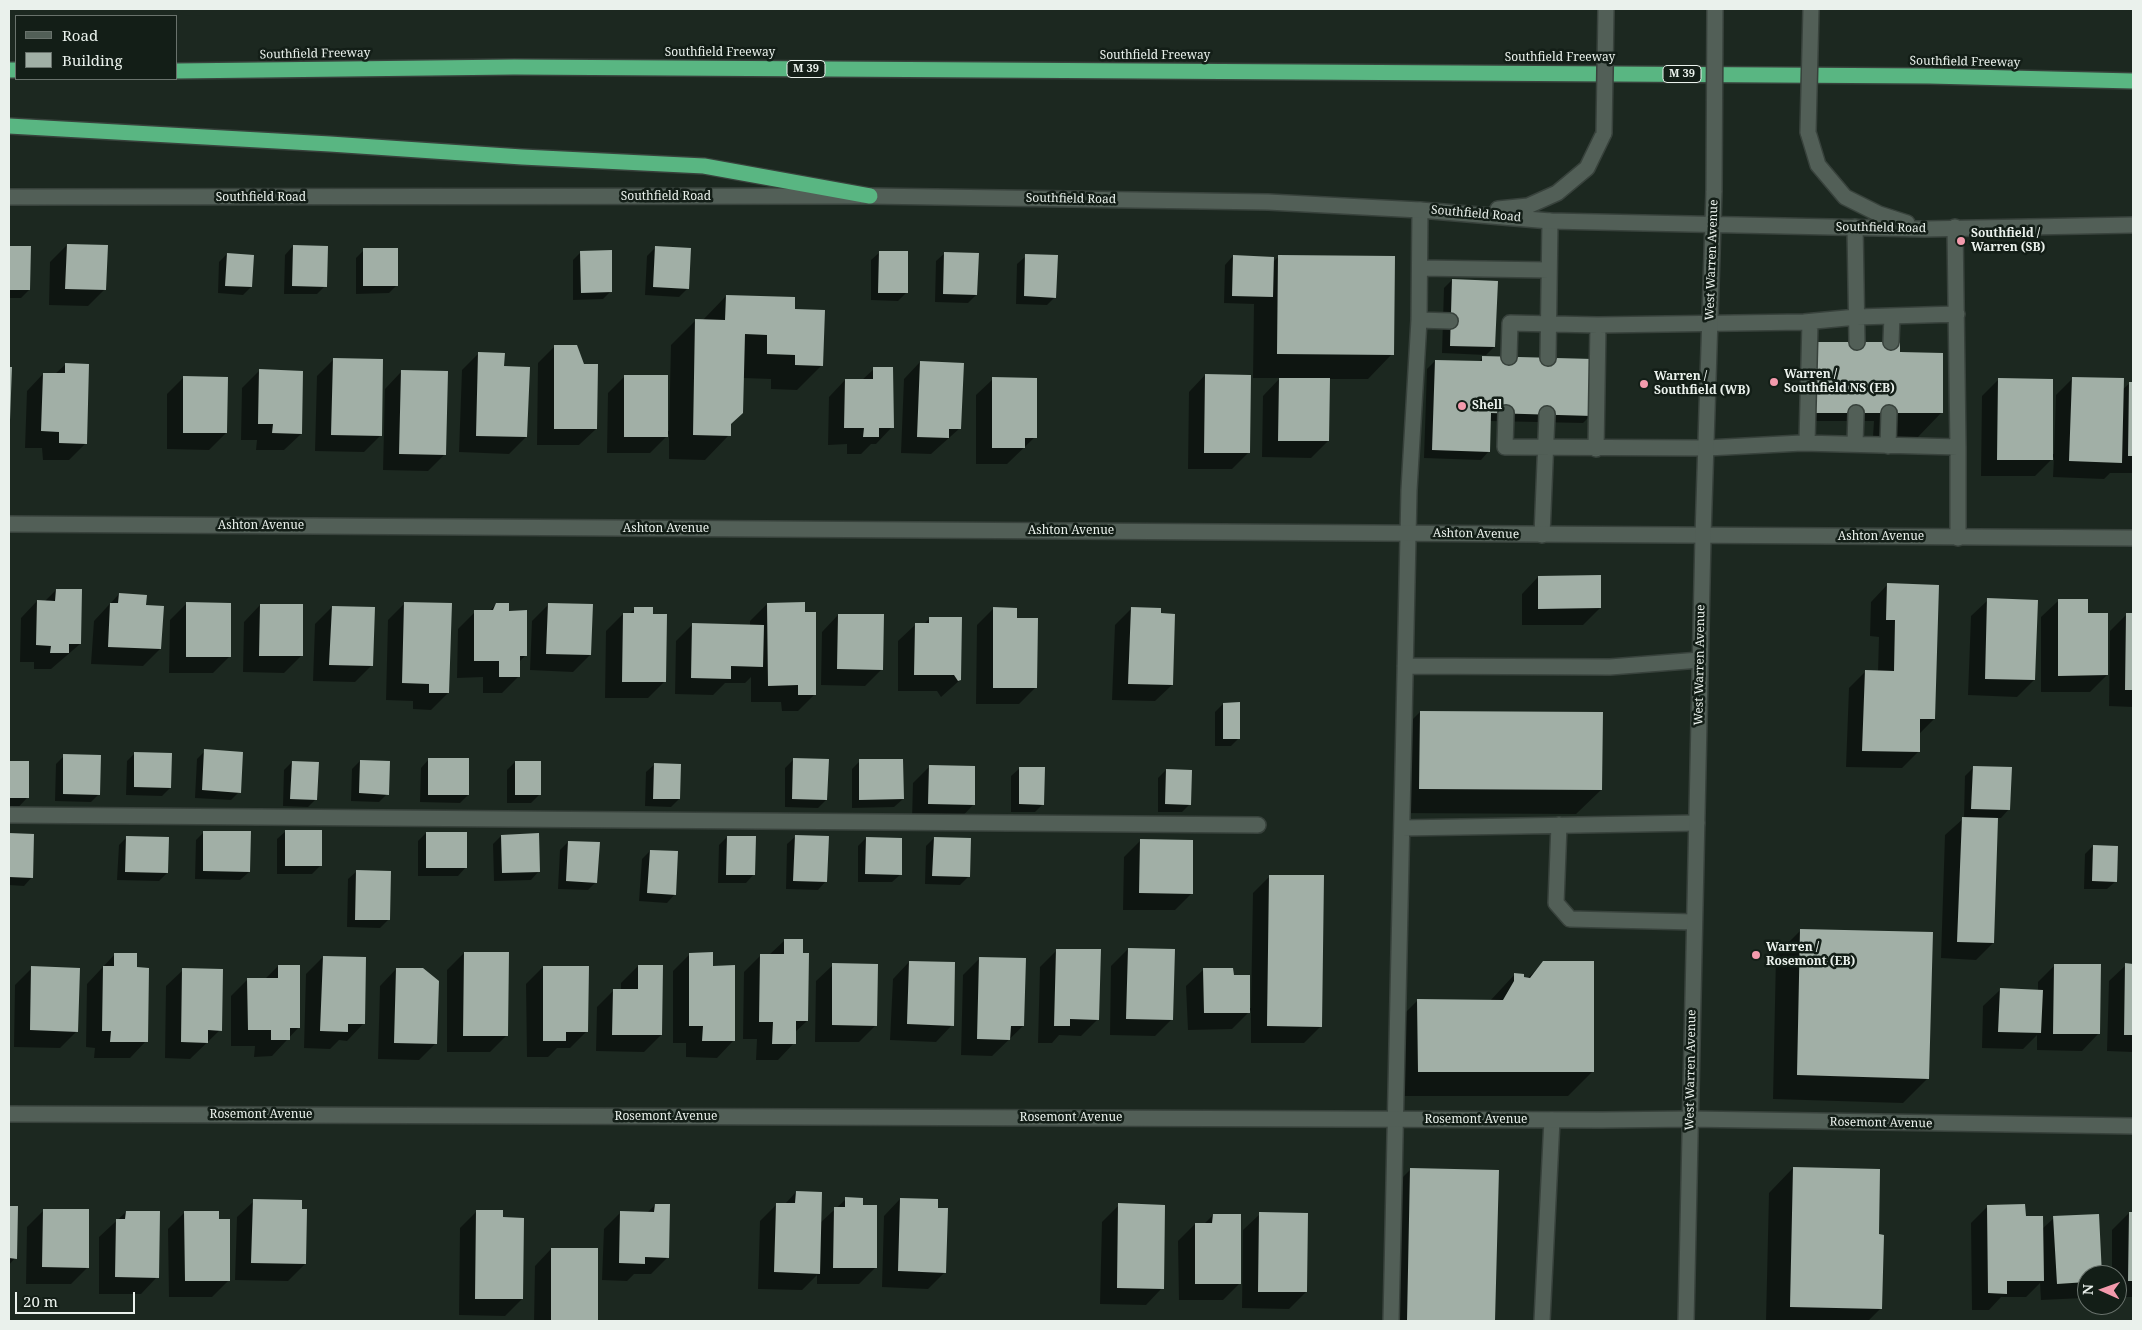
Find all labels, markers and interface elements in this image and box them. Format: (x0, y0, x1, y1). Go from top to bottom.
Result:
legend (15, 15, 178, 80)
text: Road (62, 25, 98, 45)
street label: Southfield Freeway (260, 46, 370, 62)
street label: Southfield Freeway (665, 46, 775, 60)
street label: Southfield Freeway (1100, 49, 1210, 63)
text: Building (62, 50, 123, 70)
street label: Southfield Freeway (1505, 51, 1615, 65)
street label: Southfield Freeway (1910, 54, 2020, 70)
road number: M 39 (787, 61, 825, 78)
road number: M 39 (1663, 66, 1701, 82)
street label: Southfield Road (621, 190, 711, 204)
street label: Southfield Road (216, 191, 306, 205)
street label: Southfield Road (1026, 191, 1116, 207)
street label: West Warren Avenue (1703, 199, 1721, 321)
street label: Southfield Road (1430, 203, 1522, 225)
street label: Southfield Road (1836, 220, 1926, 236)
place label: Southfield / Warren (SB) (1971, 227, 2045, 255)
marker: Southfield / Warren (SB) (1955, 235, 1967, 247)
place label: Warren / Southfield NS (EB) (1784, 368, 1895, 396)
place label: Warren / Southfield (WB) (1654, 370, 1750, 398)
marker: Warren / Southfield NS (EB) (1768, 376, 1780, 388)
marker: Warren / Southfield (WB) (1638, 378, 1650, 390)
place label: Shell (1472, 399, 1502, 413)
marker: Shell (1456, 400, 1468, 412)
street label: Ashton Avenue (218, 519, 304, 533)
street label: Ashton Avenue (623, 522, 709, 536)
street label: Ashton Avenue (1028, 524, 1114, 538)
street label: Ashton Avenue (1433, 526, 1519, 542)
street label: Ashton Avenue (1838, 530, 1924, 544)
street label: West Warren Avenue (1692, 604, 1708, 726)
place label: Warren / Rosemont (EB) (1766, 941, 1855, 969)
marker: Warren / Rosemont (EB) (1750, 949, 1762, 961)
street label: West Warren Avenue (1683, 1009, 1699, 1131)
street label: Rosemont Avenue (210, 1108, 312, 1122)
street label: Rosemont Avenue (615, 1110, 717, 1124)
street label: Rosemont Avenue (1020, 1111, 1122, 1125)
street label: Rosemont Avenue (1425, 1113, 1527, 1127)
street label: Rosemont Avenue (1829, 1115, 1933, 1131)
north arrow (2077, 1265, 2127, 1315)
scale bar (18, 1282, 138, 1314)
text: N (2078, 1284, 2097, 1295)
text: 20 m (23, 1291, 58, 1311)

